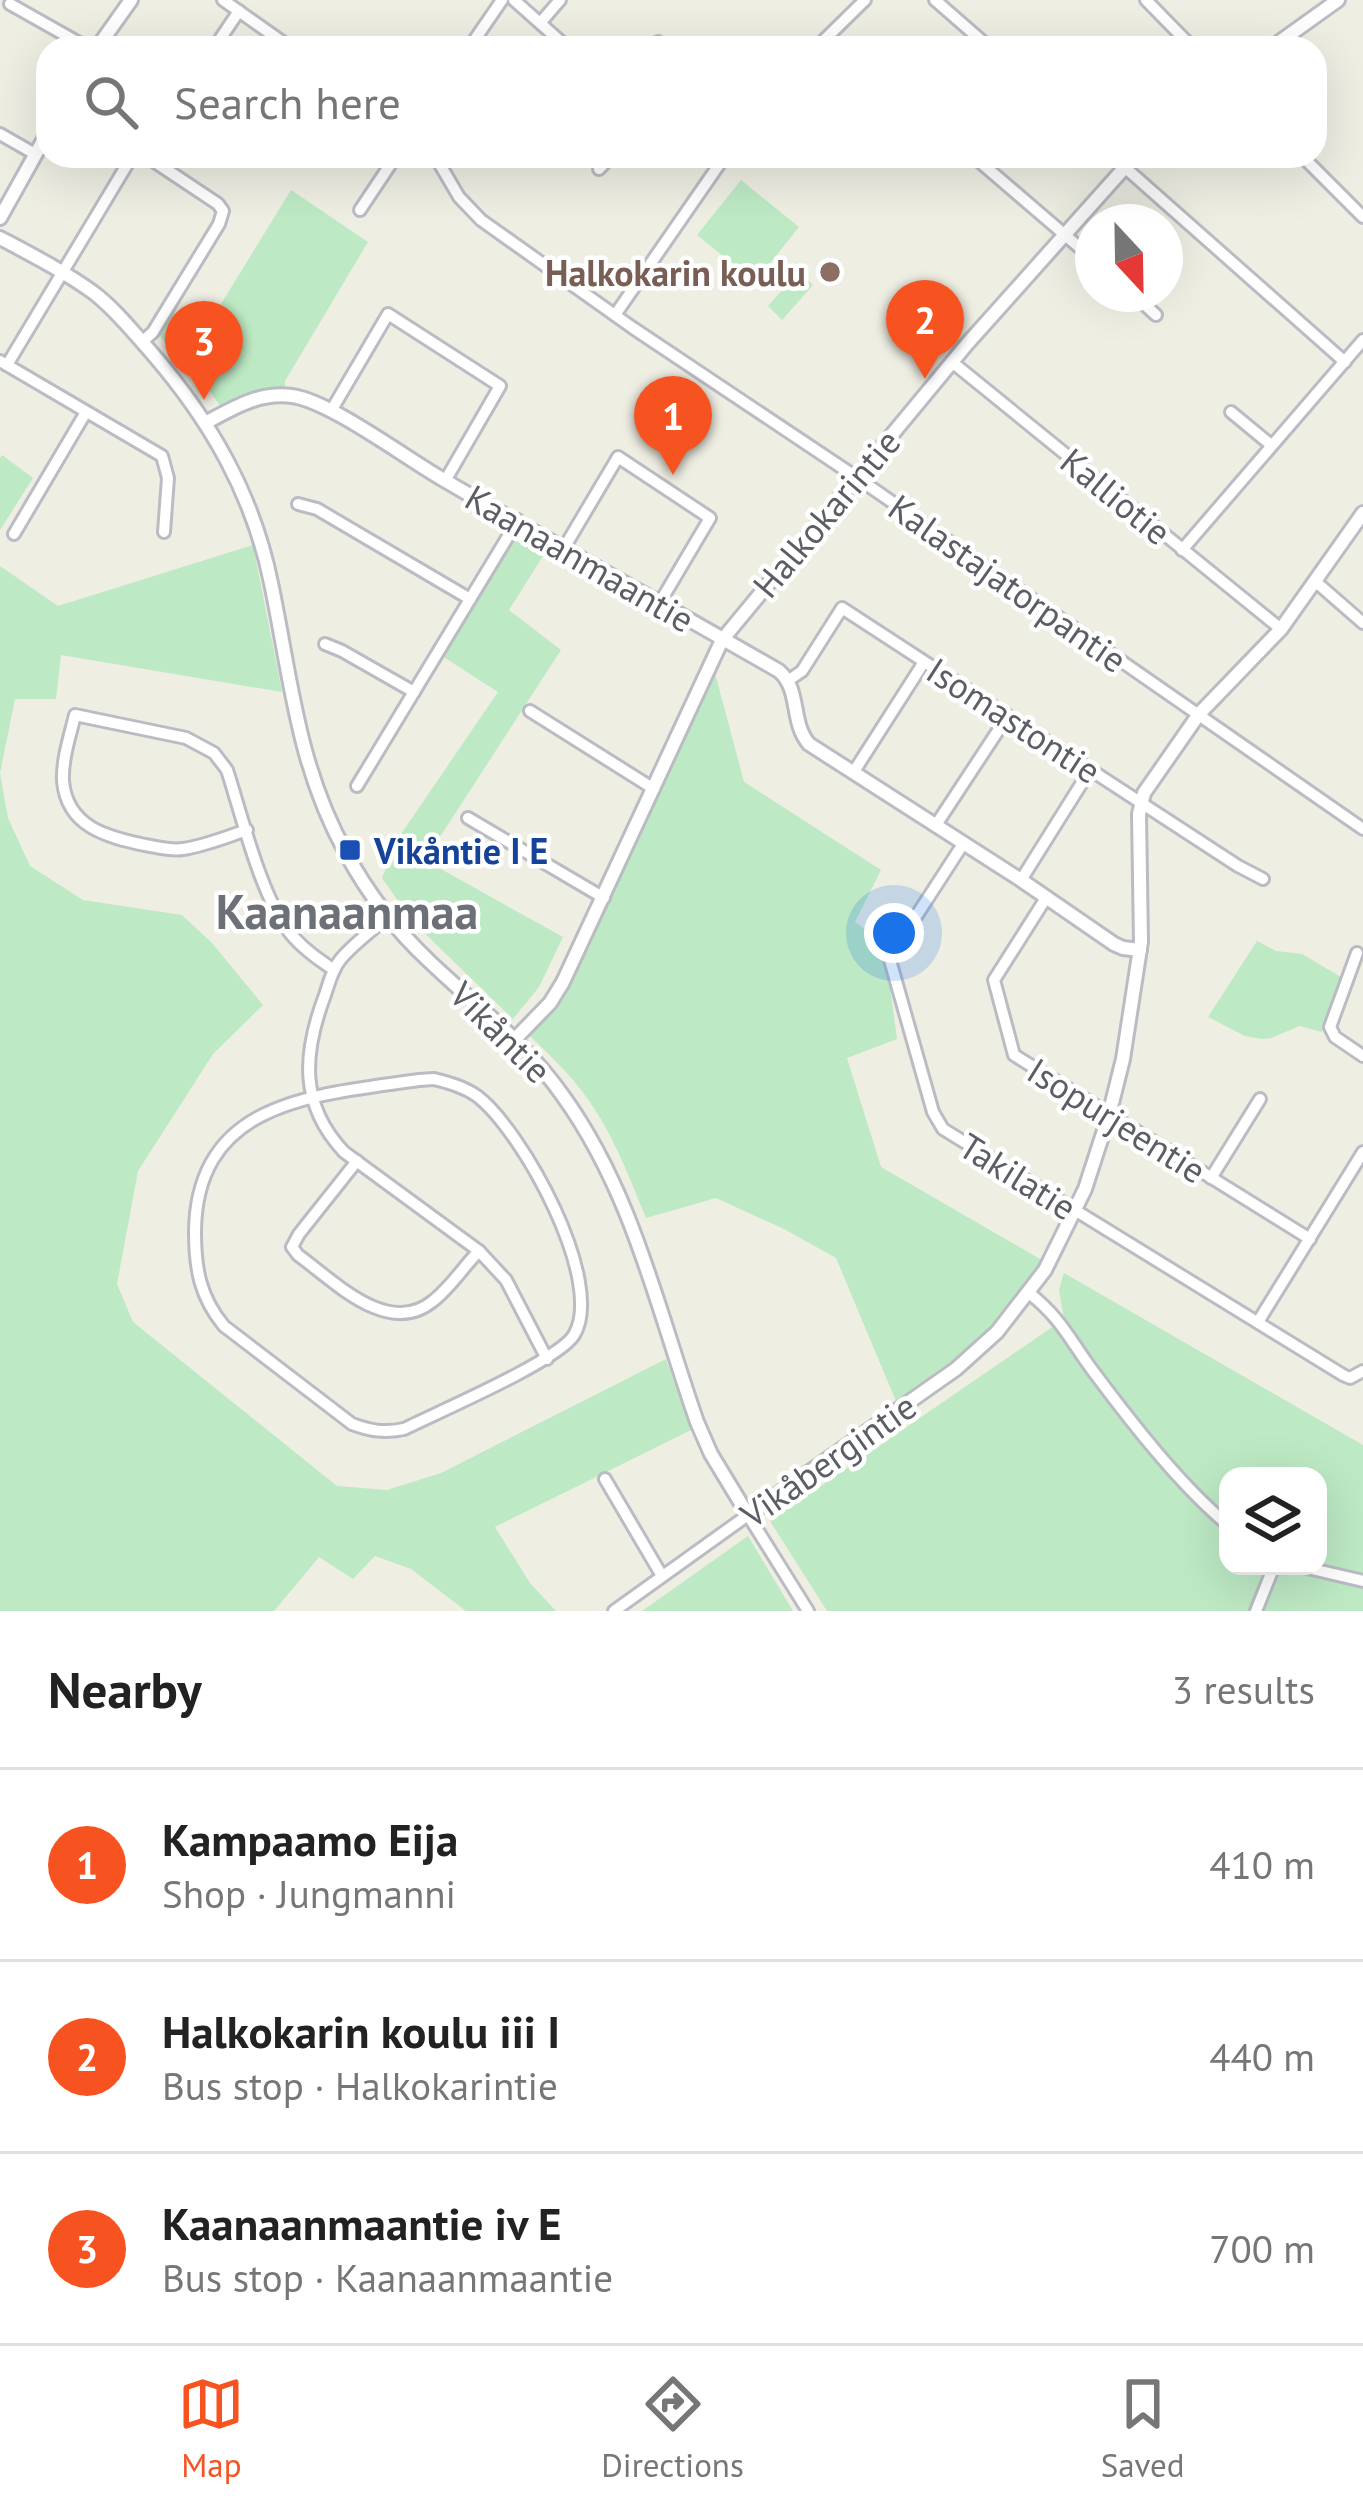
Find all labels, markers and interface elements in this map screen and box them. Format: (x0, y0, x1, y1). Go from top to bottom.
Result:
search box (36, 36, 1327, 168)
icon: search (78, 69, 144, 135)
text: Search here (174, 73, 401, 131)
north arrow (1075, 204, 1183, 312)
place label: Halkokarin koulu (545, 249, 806, 296)
marker: Halkokarin koulu (817, 259, 843, 285)
pin: 2 (886, 280, 964, 379)
pin: 3 (165, 301, 243, 400)
pin: 1 (634, 376, 712, 475)
street label: Halkokarintie (742, 419, 910, 607)
street label: Kalliotie (1051, 437, 1181, 555)
street label: Kaanaanmaantie (457, 474, 703, 642)
street label: Kalastajatorpantie (880, 483, 1136, 683)
street label: Isomastontie (918, 646, 1110, 794)
place label: Vikåntie I E (373, 827, 548, 874)
marker: Vikåntie I E (337, 837, 363, 863)
district label: Kaanaanmaa (216, 880, 478, 942)
your location (864, 903, 924, 963)
street label: Vikåntie (439, 970, 562, 1093)
street label: Isopurjeentie (1019, 1047, 1215, 1193)
street label: Takilatie (951, 1122, 1085, 1230)
street label: Vikåbergintie (730, 1382, 925, 1538)
map controls (1219, 1467, 1327, 1575)
button: layers (1219, 1467, 1327, 1575)
text: Nearby (48, 1656, 202, 1722)
text: 3 results (1172, 1664, 1315, 1715)
text: Kampaamo Eija (162, 1810, 458, 1868)
text: 1 (76, 1839, 98, 1890)
text: 410 m (1209, 1839, 1315, 1890)
text: Shop · Jungmanni (162, 1868, 456, 1919)
text: Halkokarin koulu iii I (162, 2002, 560, 2060)
text: 2 (76, 2031, 98, 2082)
text: 440 m (1209, 2031, 1315, 2082)
text: Bus stop · Halkokarintie (162, 2060, 558, 2111)
text: Kaanaanmaantie iv E (162, 2194, 562, 2252)
text: 3 (76, 2223, 98, 2274)
text: 700 m (1209, 2223, 1315, 2274)
text: Bus stop · Kaanaanmaantie (162, 2252, 613, 2303)
tab: Map (178, 2371, 244, 2486)
tab: Directions (601, 2371, 744, 2486)
tab: Saved (1101, 2371, 1185, 2486)

